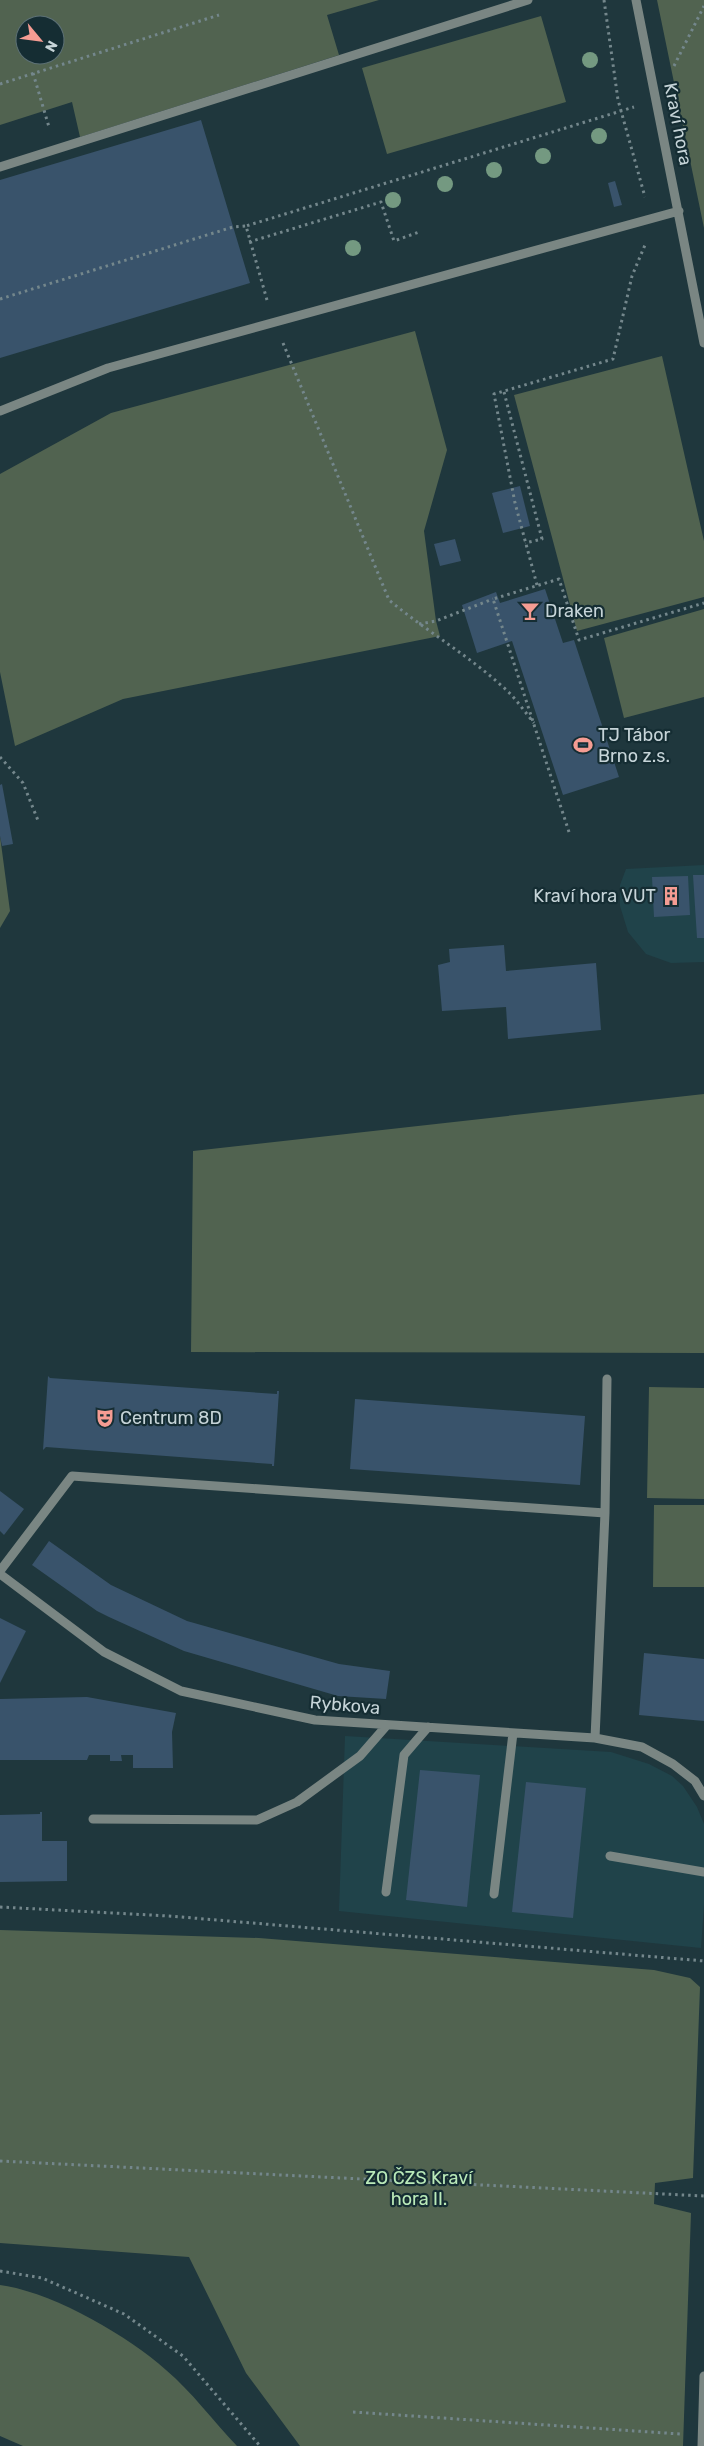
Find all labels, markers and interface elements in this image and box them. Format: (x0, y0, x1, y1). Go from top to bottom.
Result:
north arrow (15, 15, 65, 65)
text: N (41, 38, 61, 55)
street label: Kraví hora (659, 81, 697, 167)
bar icon: Draken (519, 600, 541, 622)
place label: Draken (545, 600, 604, 622)
place label: TJ Tábor Brno z.s. (598, 724, 670, 767)
sports icon: TJ Tábor Brno z.s. (572, 734, 594, 756)
place label: Kraví hora VUT (533, 885, 656, 907)
building icon: Kraví hora VUT (660, 885, 682, 907)
theatre icon: Centrum 8D (94, 1407, 116, 1429)
place label: Centrum 8D (120, 1407, 222, 1429)
street label: Rybkova (309, 1691, 381, 1719)
park label: ZO ČZS Kraví hora II. (365, 2167, 474, 2210)

